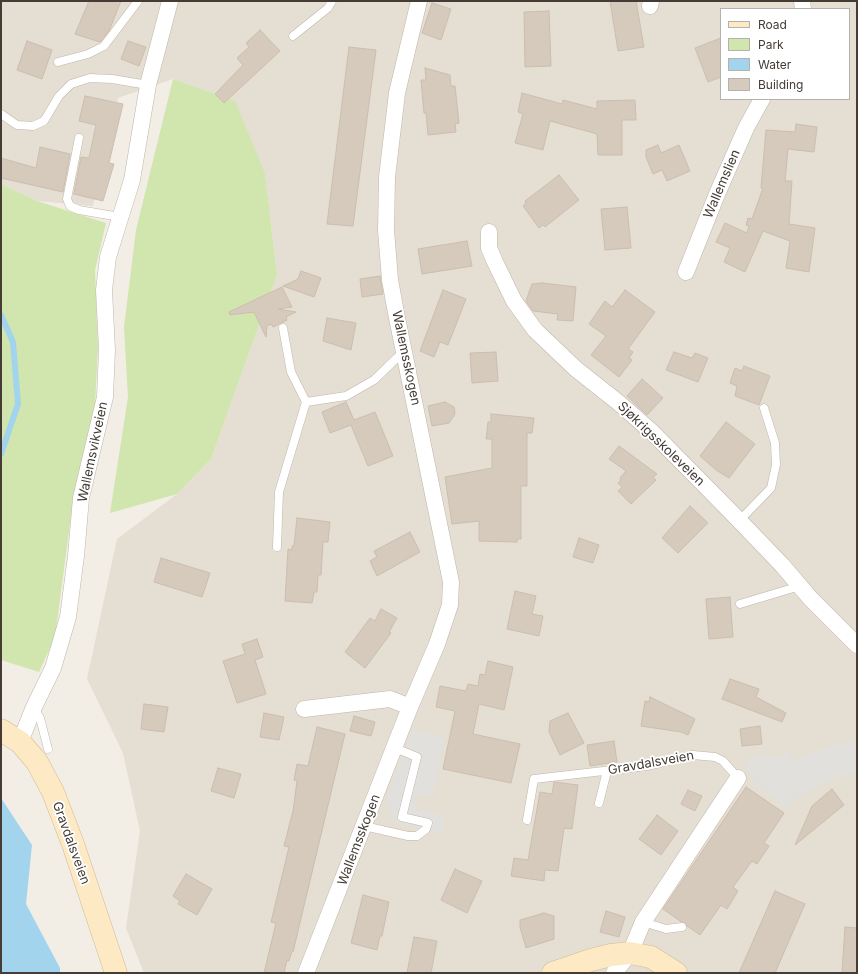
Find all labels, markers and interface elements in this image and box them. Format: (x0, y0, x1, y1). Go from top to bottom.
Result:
legend (720, 8, 850, 100)
text: Road (758, 17, 787, 32)
text: Park (758, 37, 784, 52)
text: Water (758, 57, 791, 72)
text: Building (758, 77, 803, 92)
street label: Wallemslien (701, 147, 743, 221)
street label: Wallemsskogen (388, 309, 424, 407)
street label: Sjøkrigsskoleveien (614, 399, 708, 489)
street label: Wallemsvikveien (75, 400, 111, 504)
street label: Gravdalsveien (607, 748, 695, 778)
street label: Wallemsskogen (334, 792, 384, 888)
street label: Gravdalsveien (49, 799, 93, 887)

